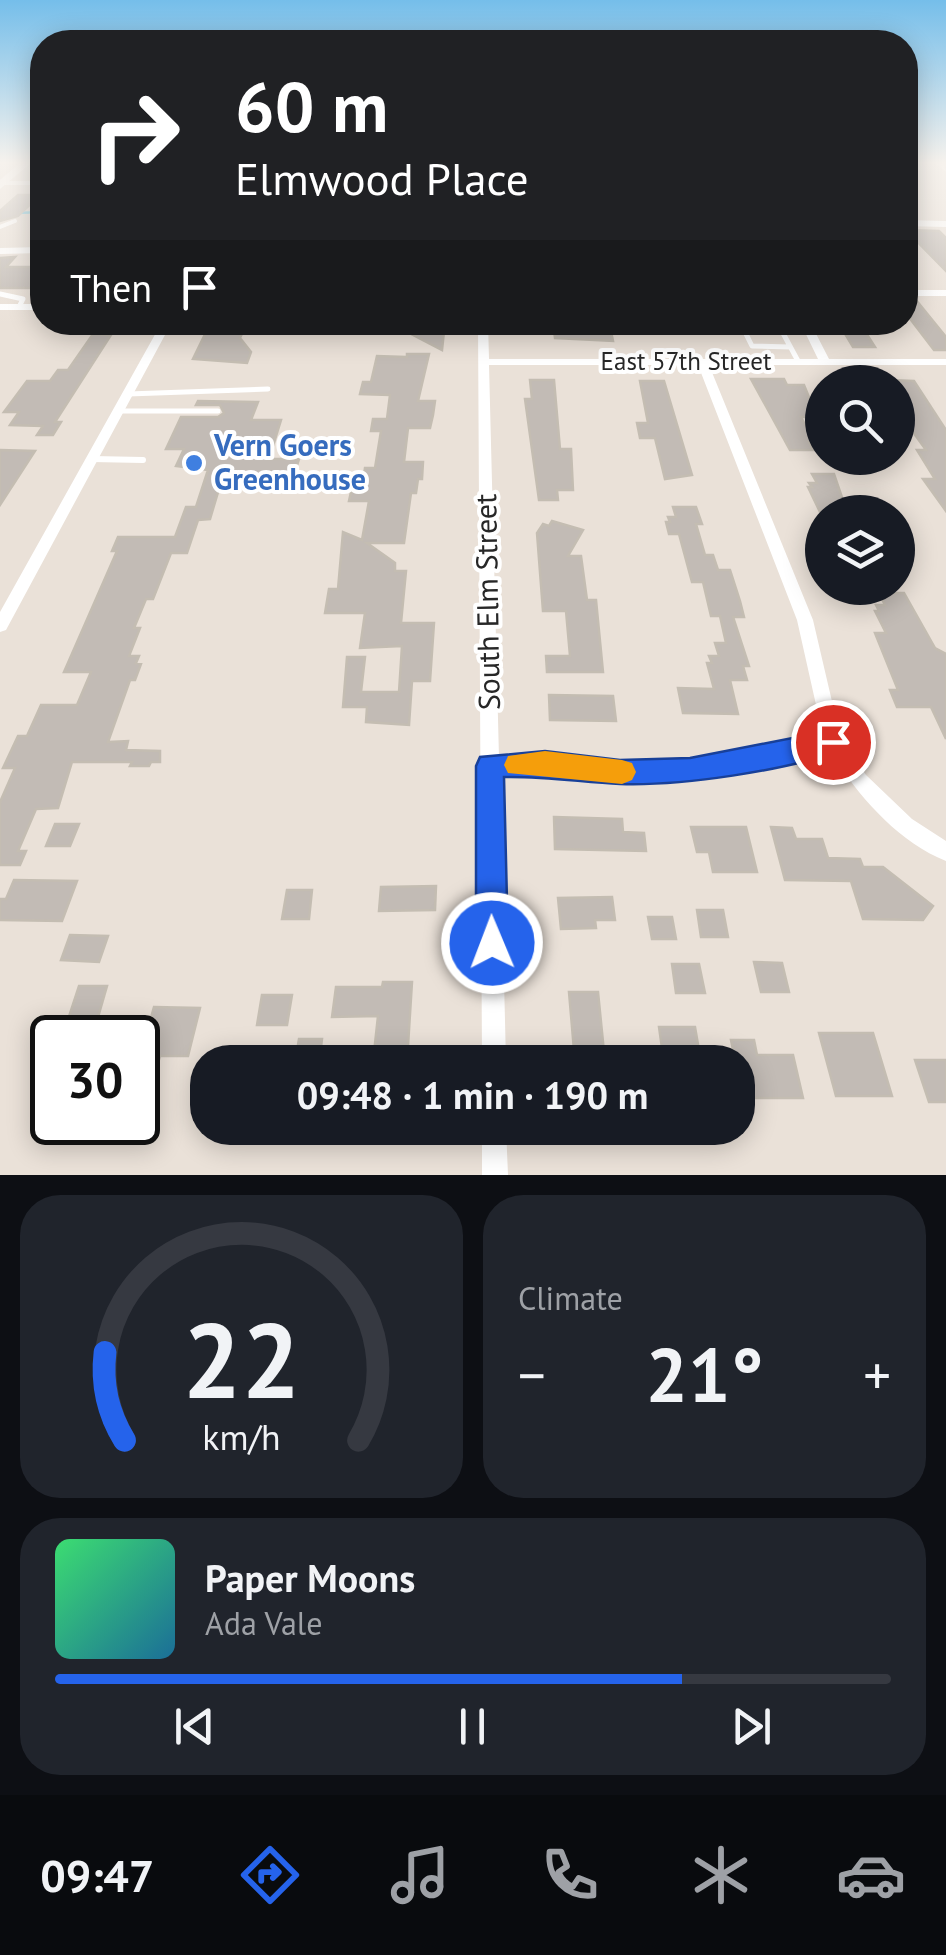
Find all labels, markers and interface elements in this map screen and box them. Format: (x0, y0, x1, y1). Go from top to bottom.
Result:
text: 60 m (235, 61, 388, 151)
icon: right (70, 70, 200, 200)
text: Elmwood Place (235, 149, 529, 207)
icon: arrive (172, 260, 227, 315)
text: Then (70, 263, 152, 312)
street label: East 57th Street (601, 345, 772, 377)
map controls (805, 365, 915, 605)
button: search (805, 365, 915, 475)
place label: Vern Goers Greenhouse (213, 425, 366, 498)
marker: Vern Goers Greenhouse (183, 452, 205, 474)
street label: South Elm Street (465, 493, 508, 711)
button: layers (805, 495, 915, 605)
pin (791, 700, 876, 785)
icon: arrive (806, 715, 861, 770)
position arrow (440, 891, 544, 995)
speed limit sign: 30 (30, 1015, 160, 1145)
text: 09:48 · 1 min · 190 m (297, 1070, 648, 1119)
text: Climate (518, 1277, 623, 1319)
text: 22 (183, 1292, 300, 1427)
text: 21° (646, 1326, 763, 1423)
text: − (518, 1339, 546, 1410)
text: + (863, 1339, 891, 1410)
text: km/h (202, 1414, 281, 1460)
text: Paper Moons (205, 1553, 415, 1602)
text: Ada Vale (205, 1602, 322, 1644)
icon: previous (167, 1699, 222, 1754)
icon: pause (445, 1699, 500, 1754)
icon: next (724, 1699, 779, 1754)
icon: directions (235, 1840, 305, 1910)
icon: music (385, 1840, 455, 1910)
icon: phone (535, 1840, 605, 1910)
icon: climate (686, 1840, 756, 1910)
icon: car (836, 1840, 906, 1910)
text: 09:47 (40, 1846, 154, 1904)

